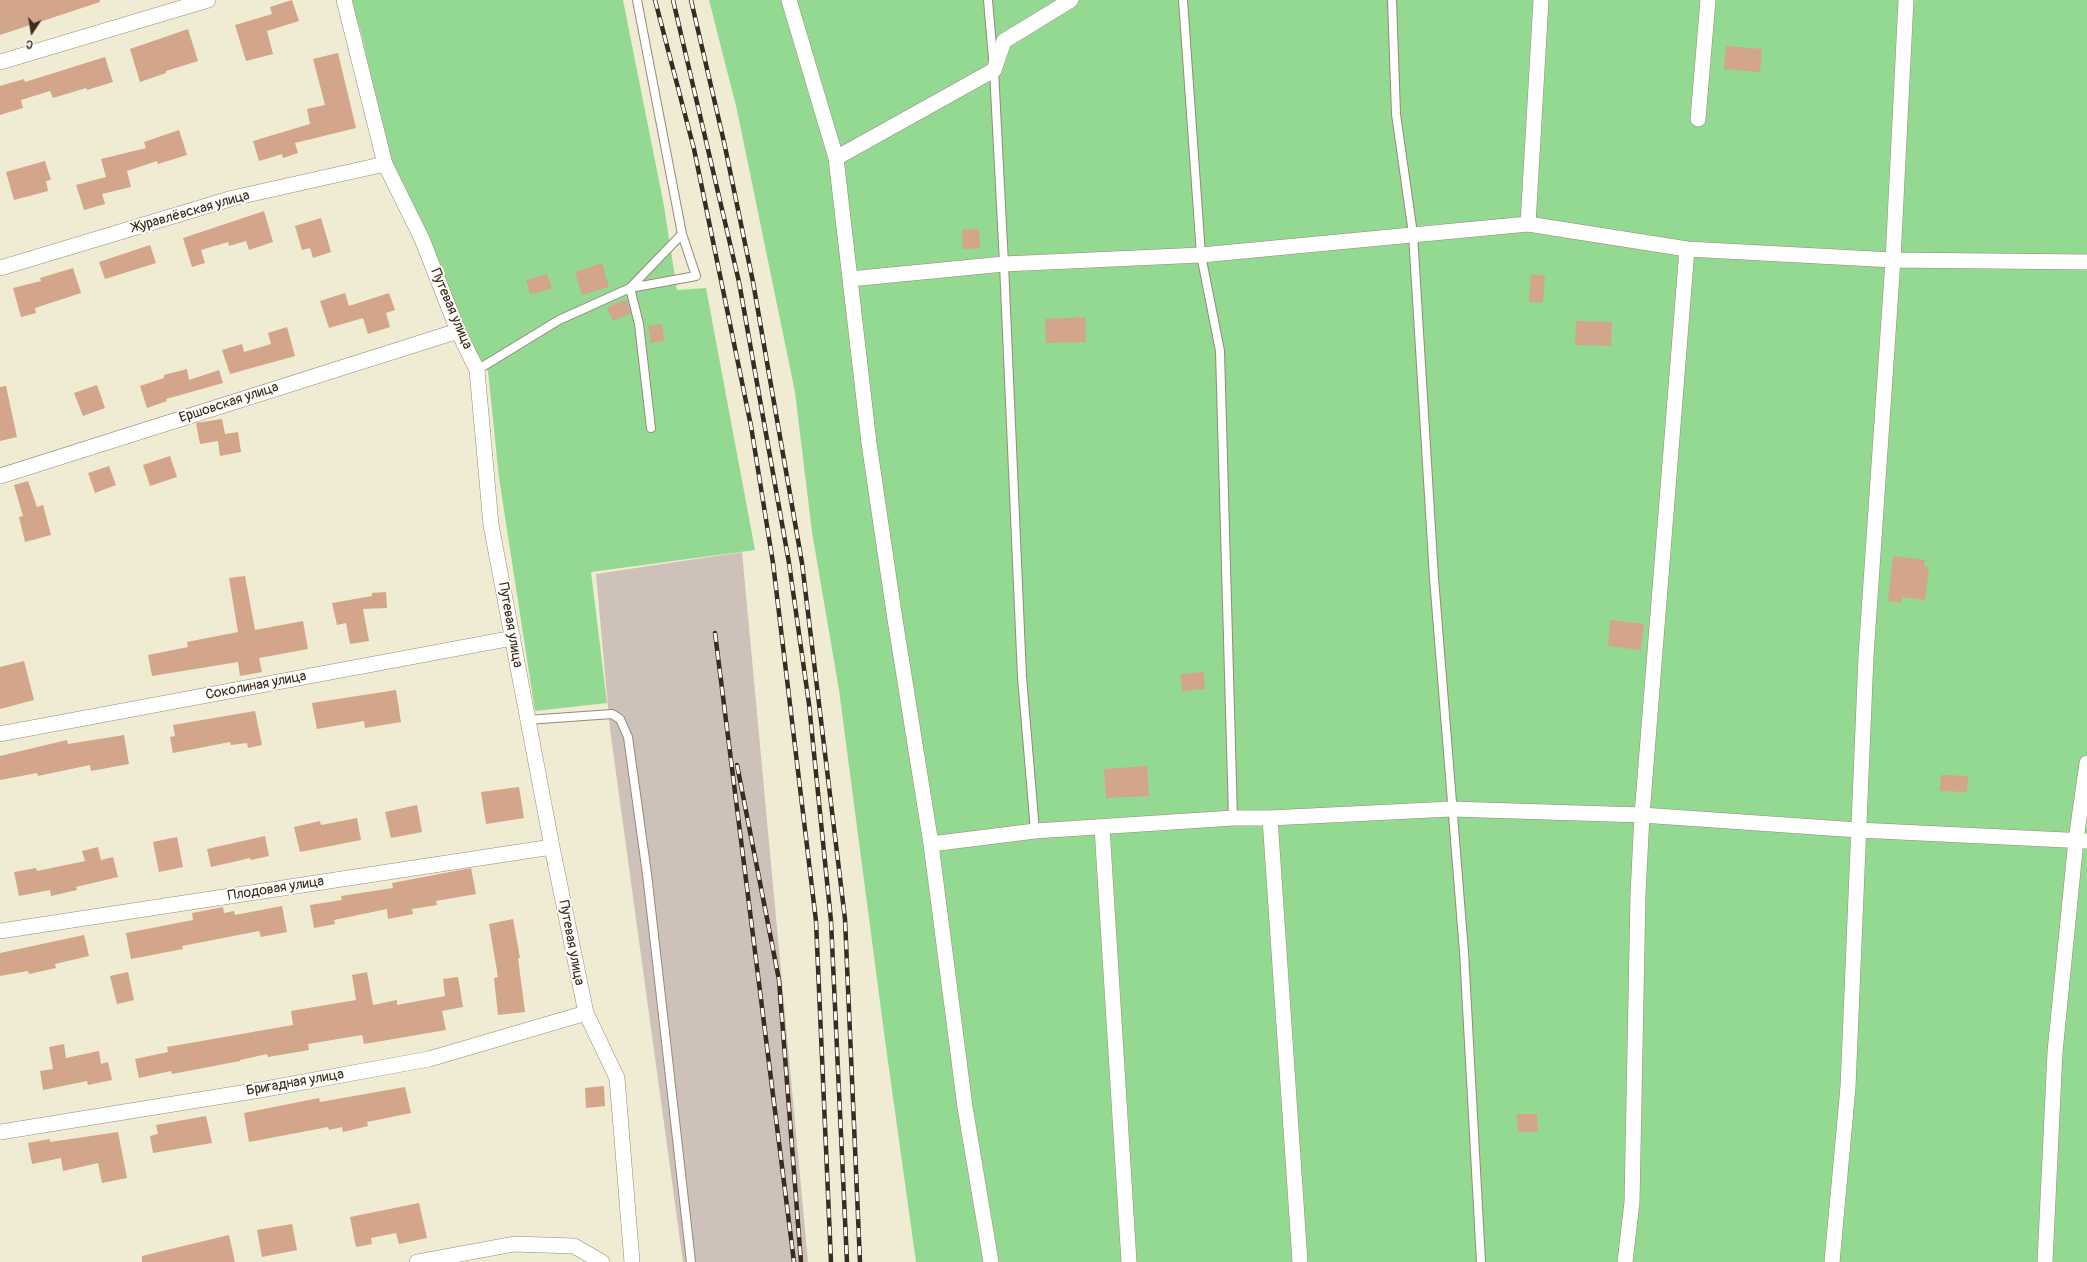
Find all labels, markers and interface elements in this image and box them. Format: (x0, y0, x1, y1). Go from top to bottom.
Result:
north arrow (12, 12, 52, 52)
text: С (25, 37, 34, 51)
street label: Журавлёвская улица (130, 187, 252, 237)
street label: Путевая улица (426, 266, 476, 352)
street label: Ершовская улица (177, 379, 281, 427)
street label: Путевая улица (494, 581, 526, 669)
street label: Соколиная улица (204, 668, 308, 704)
street label: Плодовая улица (227, 873, 325, 905)
street label: Путевая улица (555, 899, 587, 987)
street label: Бригадная улица (245, 1066, 345, 1100)

